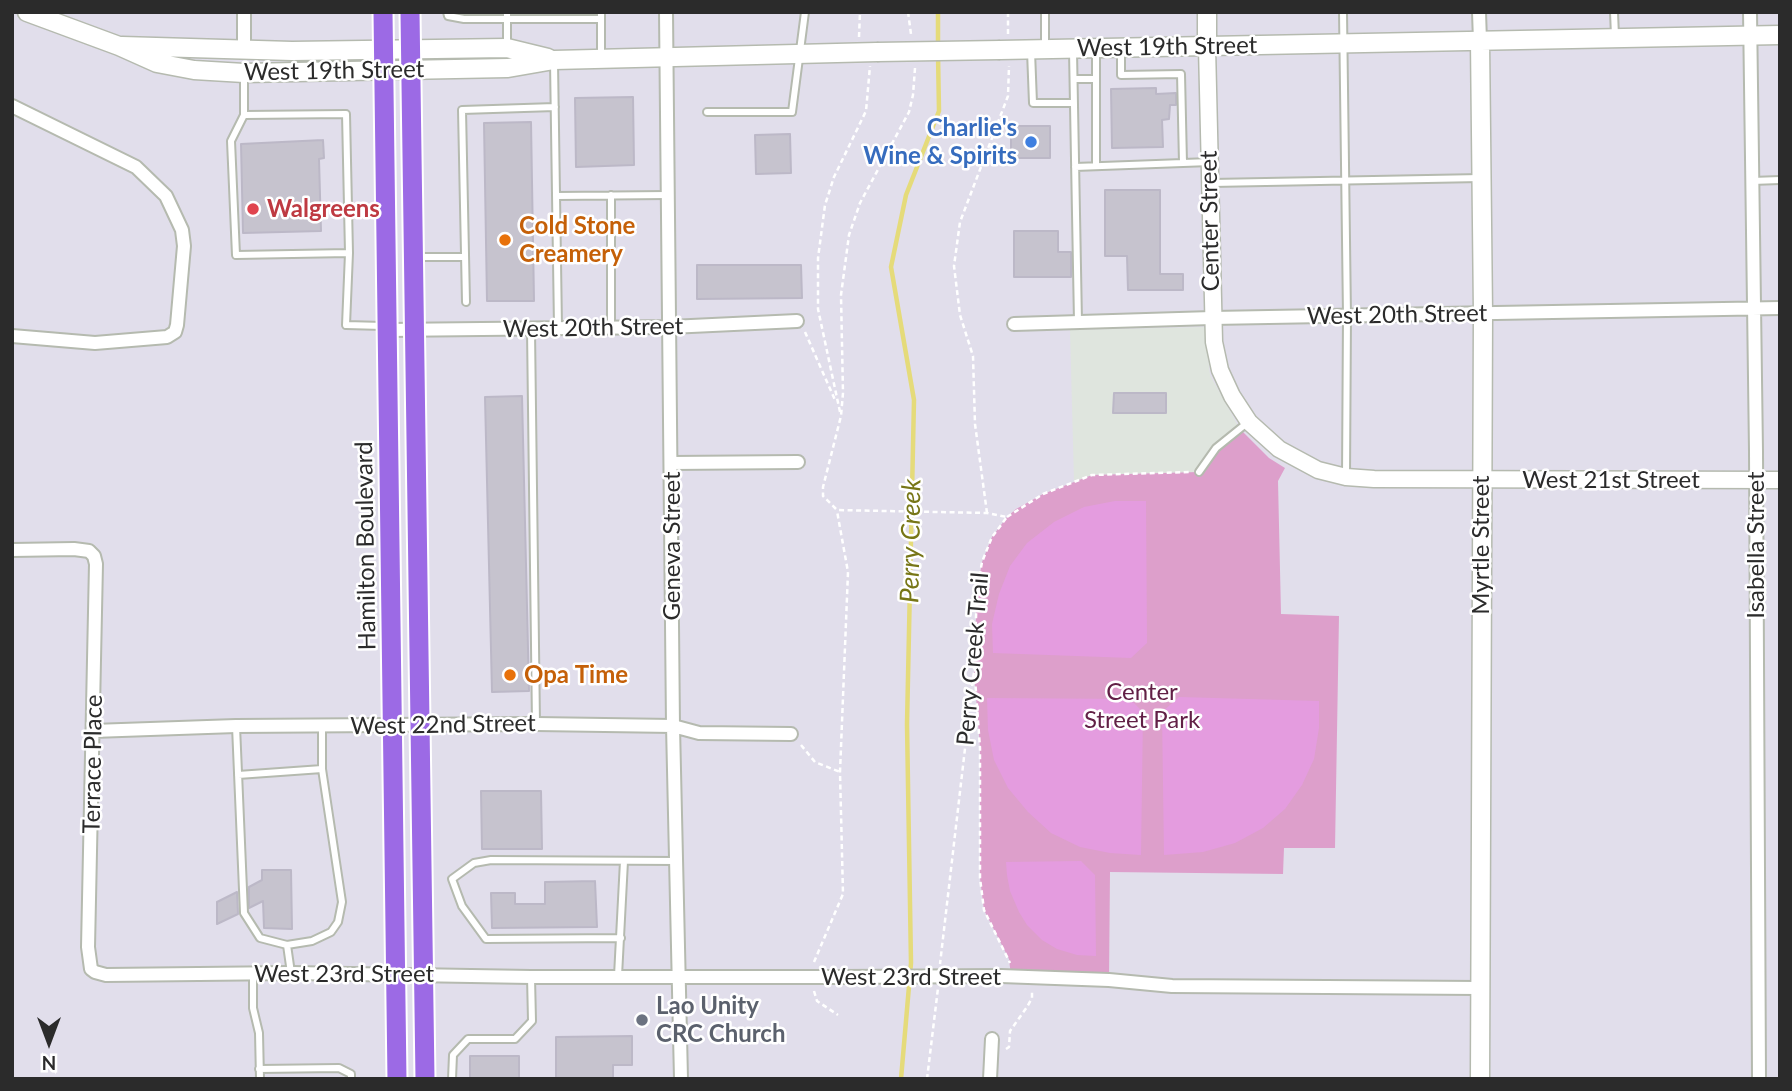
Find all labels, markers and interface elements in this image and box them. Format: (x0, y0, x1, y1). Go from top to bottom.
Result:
street label: West 19th Street (1077, 31, 1257, 63)
street label: West 19th Street (244, 55, 424, 87)
place label: Charlie's Wine & Spirits (863, 114, 1017, 170)
marker: Charlie's Wine & Spirits (1023, 134, 1039, 150)
street label: Center Street (1194, 150, 1226, 292)
place label: Walgreens (267, 195, 380, 223)
marker: Walgreens (245, 201, 261, 217)
place label: Cold Stone Creamery (519, 212, 635, 268)
marker: Cold Stone Creamery (497, 232, 513, 248)
street label: West 20th Street (1307, 299, 1487, 331)
street label: West 20th Street (503, 312, 683, 344)
street label: Hamilton Boulevard (350, 441, 382, 651)
street label: West 21st Street (1522, 466, 1700, 494)
street label: Geneva Street (658, 471, 686, 621)
street label: Isabella Street (1742, 471, 1770, 619)
street label: Myrtle Street (1467, 475, 1495, 615)
water label: Perry Creek (894, 479, 928, 603)
street label: Perry Creek Trail (951, 571, 995, 747)
place label: Opa Time (524, 661, 628, 689)
marker: Opa Time (502, 667, 518, 683)
park label: Center Street Park (1084, 678, 1200, 734)
street label: Terrace Place (77, 694, 109, 834)
street label: West 22nd Street (350, 709, 536, 741)
street label: West 23rd Street (254, 960, 434, 988)
street label: West 23rd Street (821, 963, 1001, 991)
place label: Lao Unity CRC Church (656, 992, 785, 1048)
north arrow (14, 1007, 84, 1077)
marker: Lao Unity CRC Church (634, 1012, 650, 1028)
text: N (42, 1052, 56, 1075)

